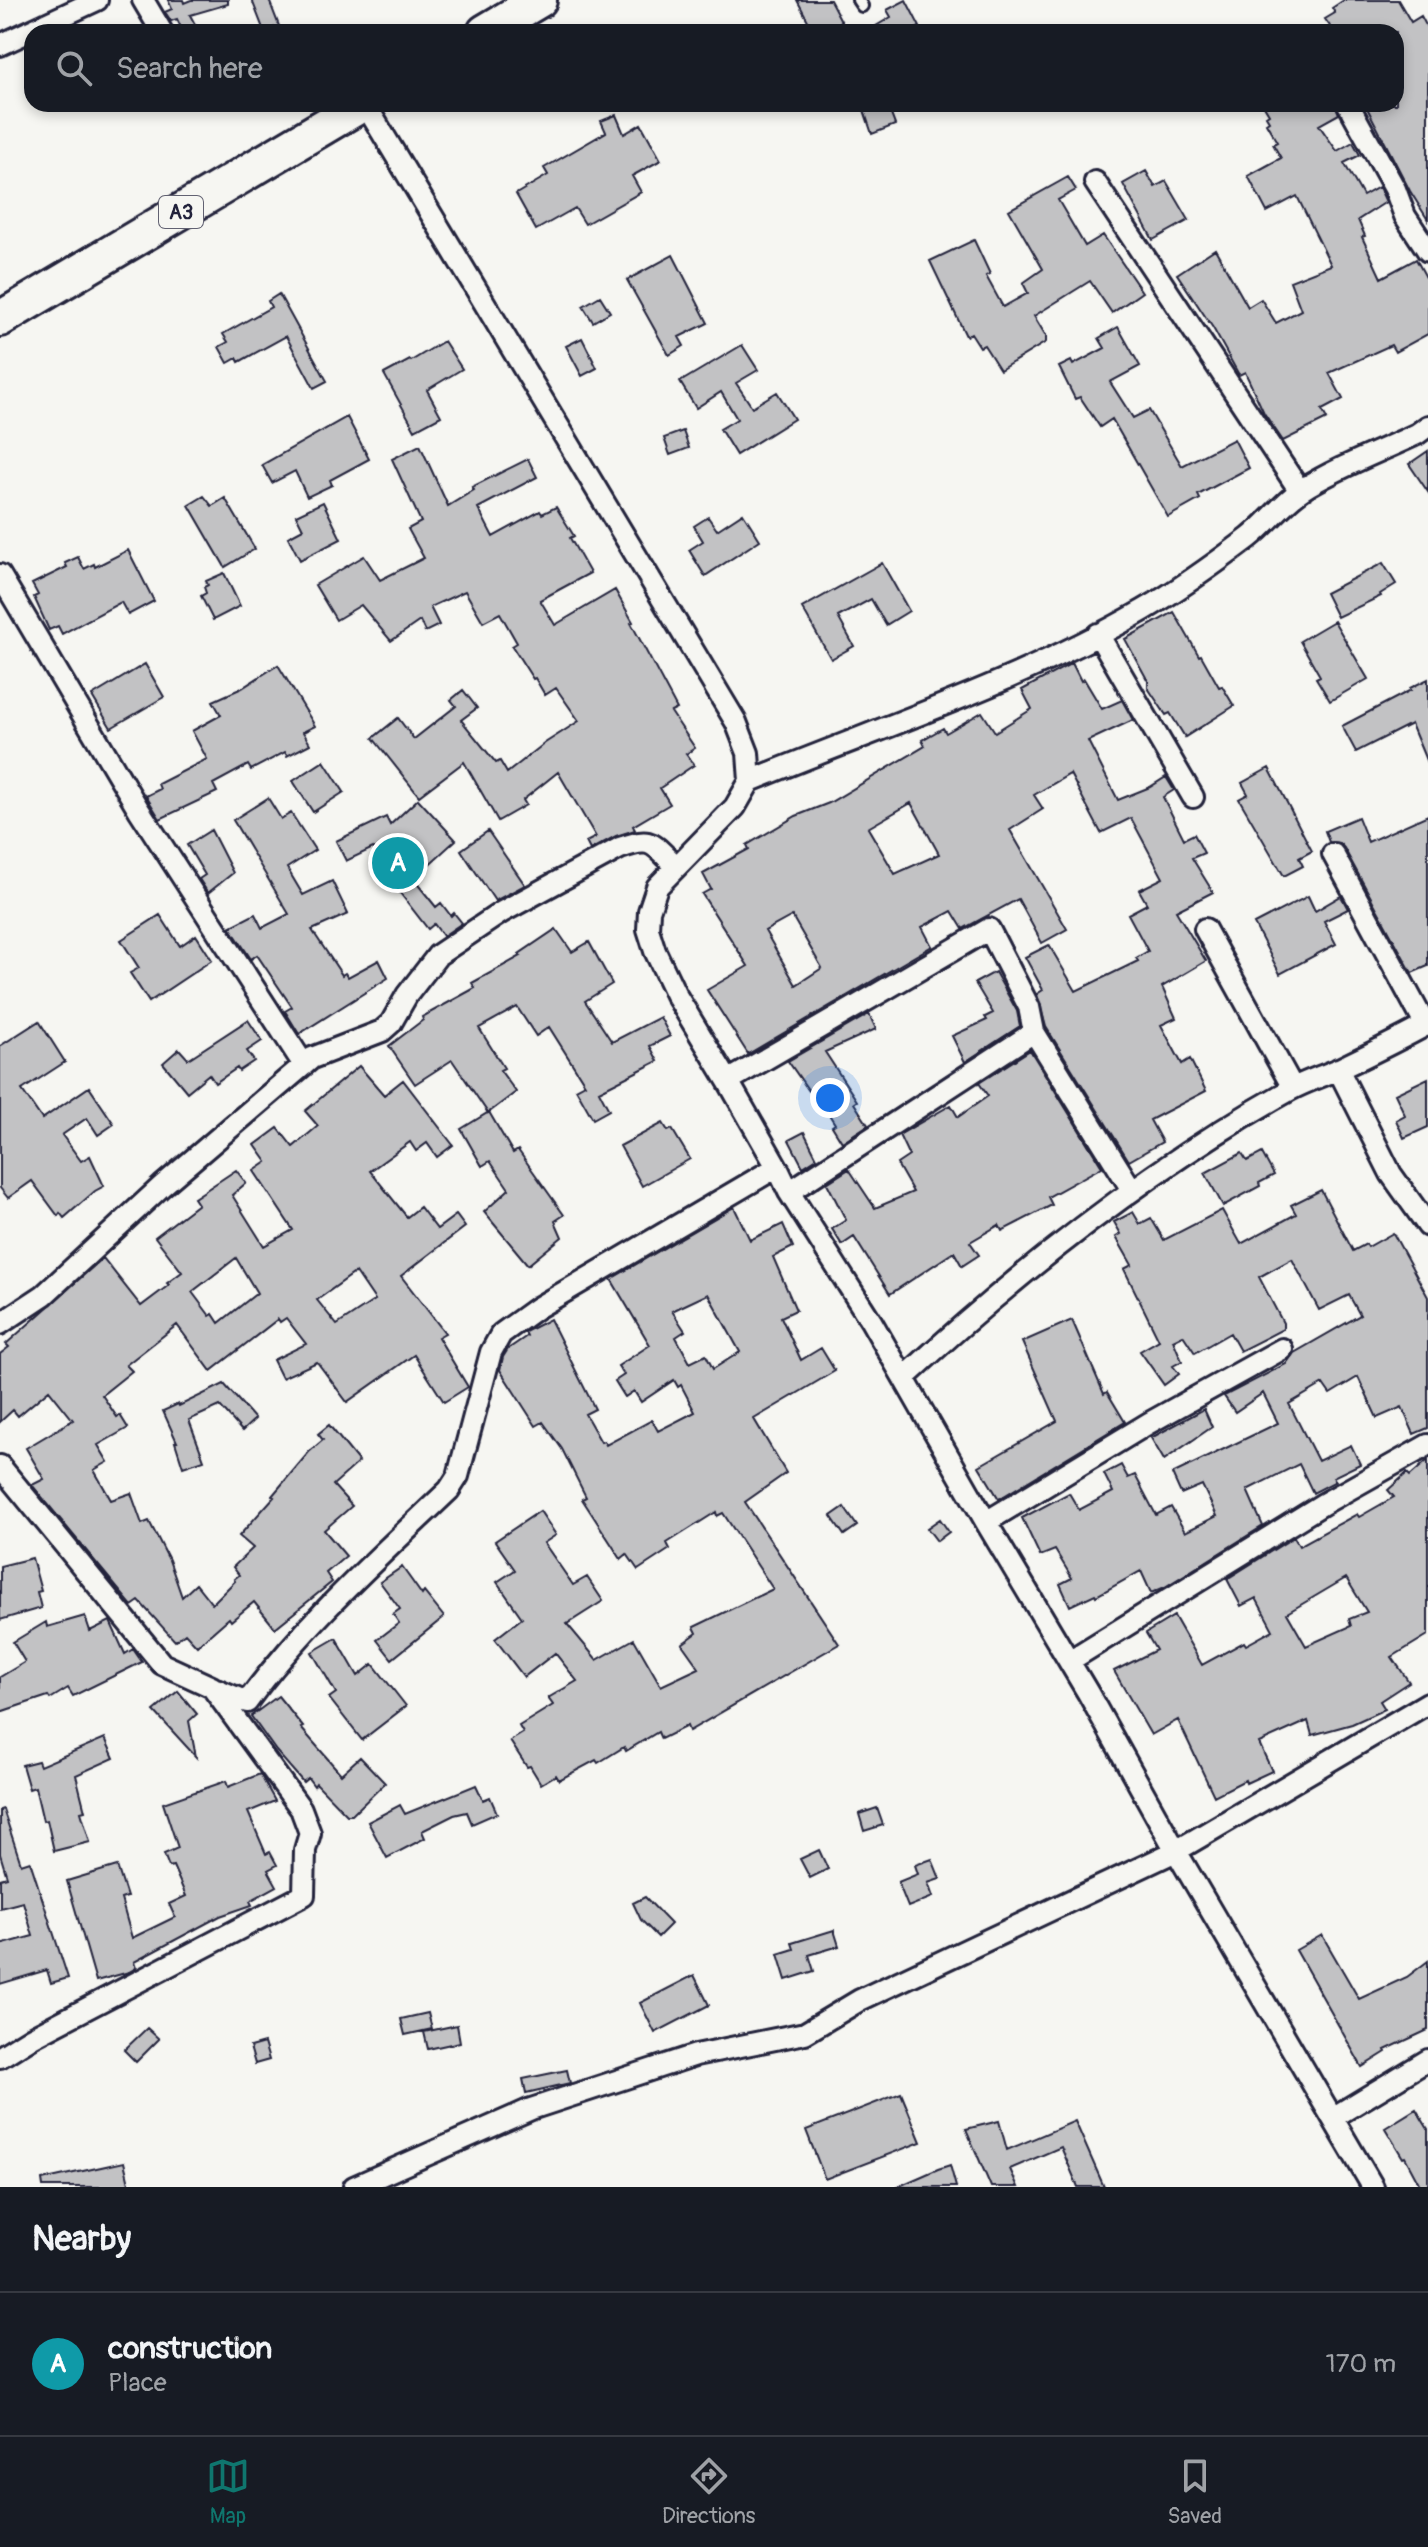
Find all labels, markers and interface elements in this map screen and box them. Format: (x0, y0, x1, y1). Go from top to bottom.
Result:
search box (24, 24, 1404, 112)
icon: search (52, 46, 96, 90)
text: Search here (116, 50, 263, 87)
road number: A3 (159, 196, 203, 228)
pin: A (372, 833, 424, 893)
your location (810, 1078, 850, 1118)
text: Nearby (32, 2218, 131, 2261)
text: construction (108, 2330, 272, 2367)
text: A (50, 2348, 66, 2380)
text: 170 m (1326, 2348, 1396, 2380)
text: Place (108, 2367, 167, 2399)
tab: Map (206, 2454, 250, 2530)
tab: Directions (662, 2454, 755, 2530)
tab: Saved (1167, 2454, 1222, 2530)

